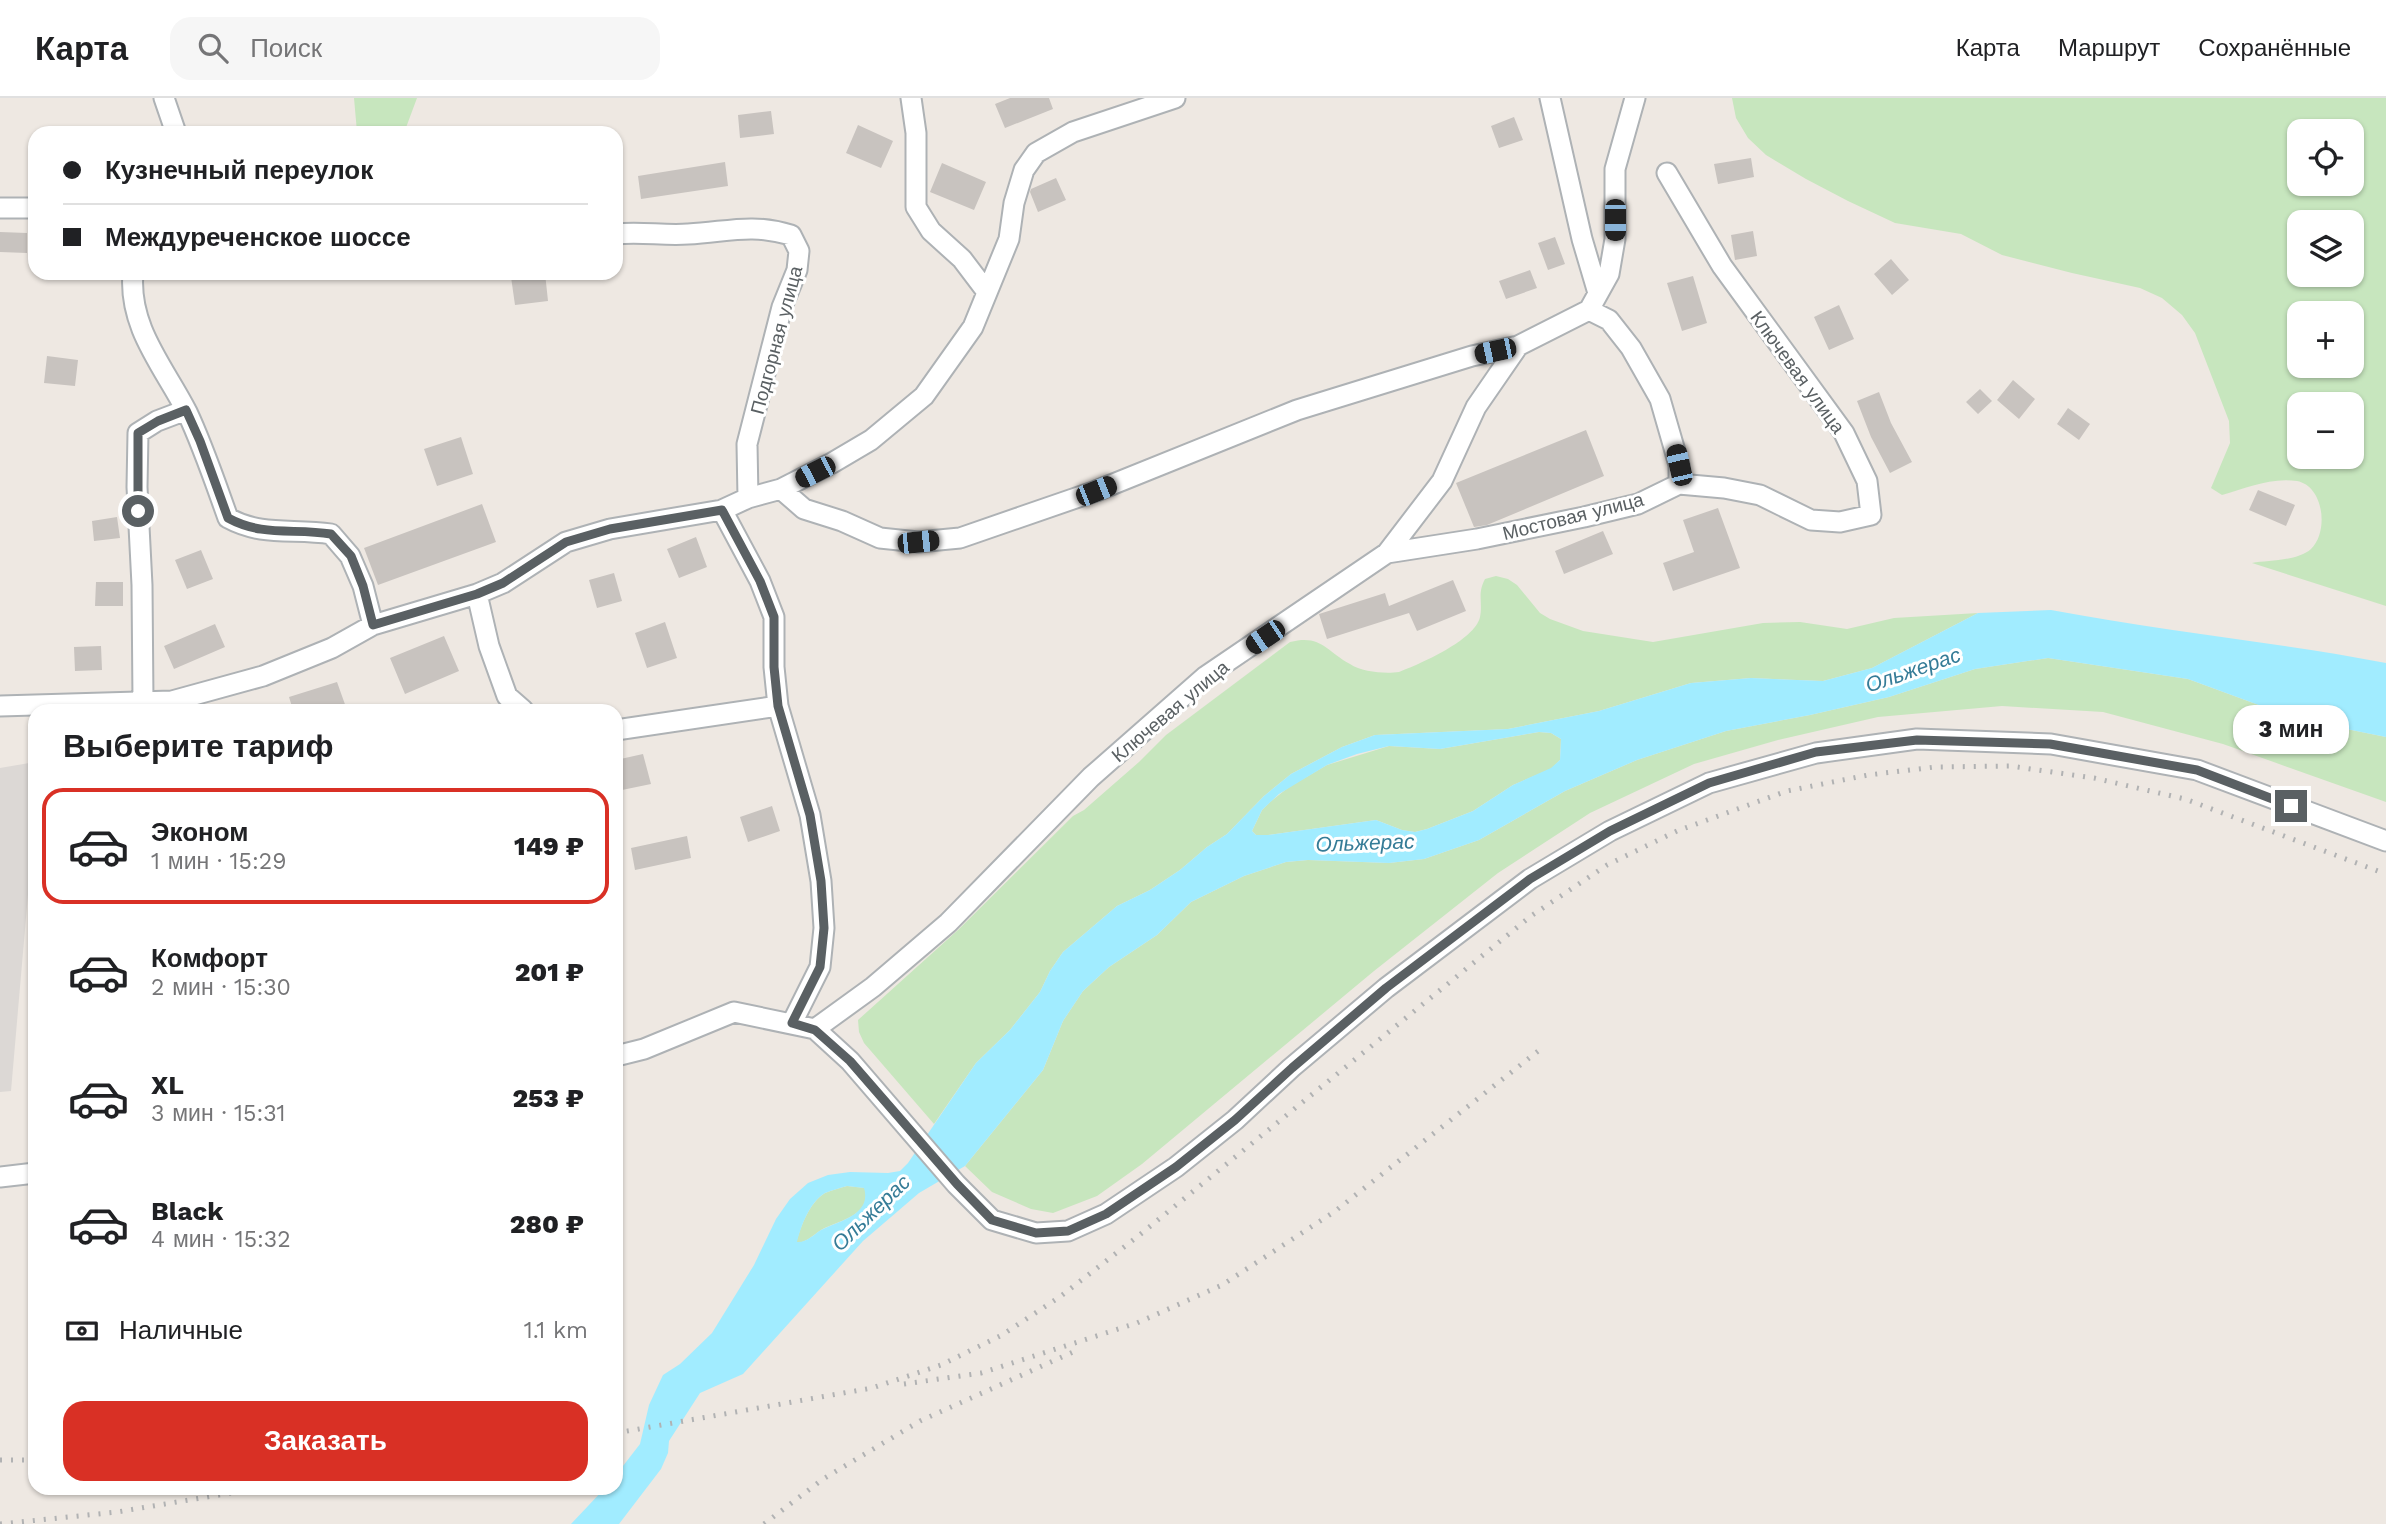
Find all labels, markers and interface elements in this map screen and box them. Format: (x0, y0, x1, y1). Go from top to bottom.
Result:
search box (170, 17, 660, 80)
text: Карта (35, 29, 128, 68)
icon: search (194, 29, 232, 67)
text: Поиск (250, 33, 322, 63)
text: Карта (1956, 34, 2020, 62)
text: Маршрут (2058, 34, 2160, 62)
text: Сохранённые (2198, 34, 2351, 62)
map controls (2287, 119, 2364, 469)
button: locate (2287, 119, 2364, 196)
text: Кузнечный переулок (105, 155, 373, 185)
car (1605, 199, 1626, 241)
button: layers (2287, 210, 2364, 287)
text: Междуреченское шоссе (105, 222, 411, 252)
street label: Подгорная улица (746, 263, 807, 417)
button: + (2287, 301, 2364, 378)
street label: Ключевая улица (1745, 307, 1850, 438)
car (1473, 336, 1518, 366)
button: − (2287, 392, 2364, 469)
car (1665, 442, 1694, 488)
car (792, 453, 839, 491)
car (1073, 473, 1120, 509)
street label: Мостовая улица (1500, 488, 1646, 545)
route start (122, 495, 154, 527)
car (897, 529, 940, 555)
car (1242, 617, 1289, 657)
water label: Ольжерас (1862, 641, 1964, 697)
street label: Ключевая улица (1107, 655, 1234, 767)
callout: 3 мин (2233, 704, 2349, 754)
text: 3 мин (2259, 716, 2323, 743)
text: Выберите тариф (63, 727, 334, 765)
route end (2275, 790, 2307, 822)
icon: car (67, 815, 130, 878)
text: Эконом (151, 817, 249, 847)
water label: Ольжерас (1315, 828, 1415, 857)
text: 149 ₽ (514, 831, 584, 861)
text: 1 мин · 15:29 (151, 848, 286, 875)
icon: car (67, 941, 130, 1004)
text: Комфорт (151, 943, 268, 973)
text: 201 ₽ (515, 957, 584, 987)
text: 2 мин · 15:30 (151, 974, 291, 1001)
icon: car (67, 1067, 130, 1130)
text: XL (151, 1070, 184, 1100)
text: 253 ₽ (512, 1083, 584, 1113)
text: 3 мин · 15:31 (151, 1100, 286, 1127)
water label: Ольжерас (826, 1169, 915, 1256)
icon: car (67, 1193, 130, 1256)
text: Black (151, 1196, 223, 1226)
text: 280 ₽ (510, 1209, 584, 1239)
text: 4 мин · 15:32 (151, 1226, 291, 1253)
icon: cash (63, 1312, 101, 1350)
text: Наличные (119, 1315, 243, 1345)
text: 1.1 km (524, 1317, 588, 1344)
button: Заказать (63, 1401, 588, 1481)

